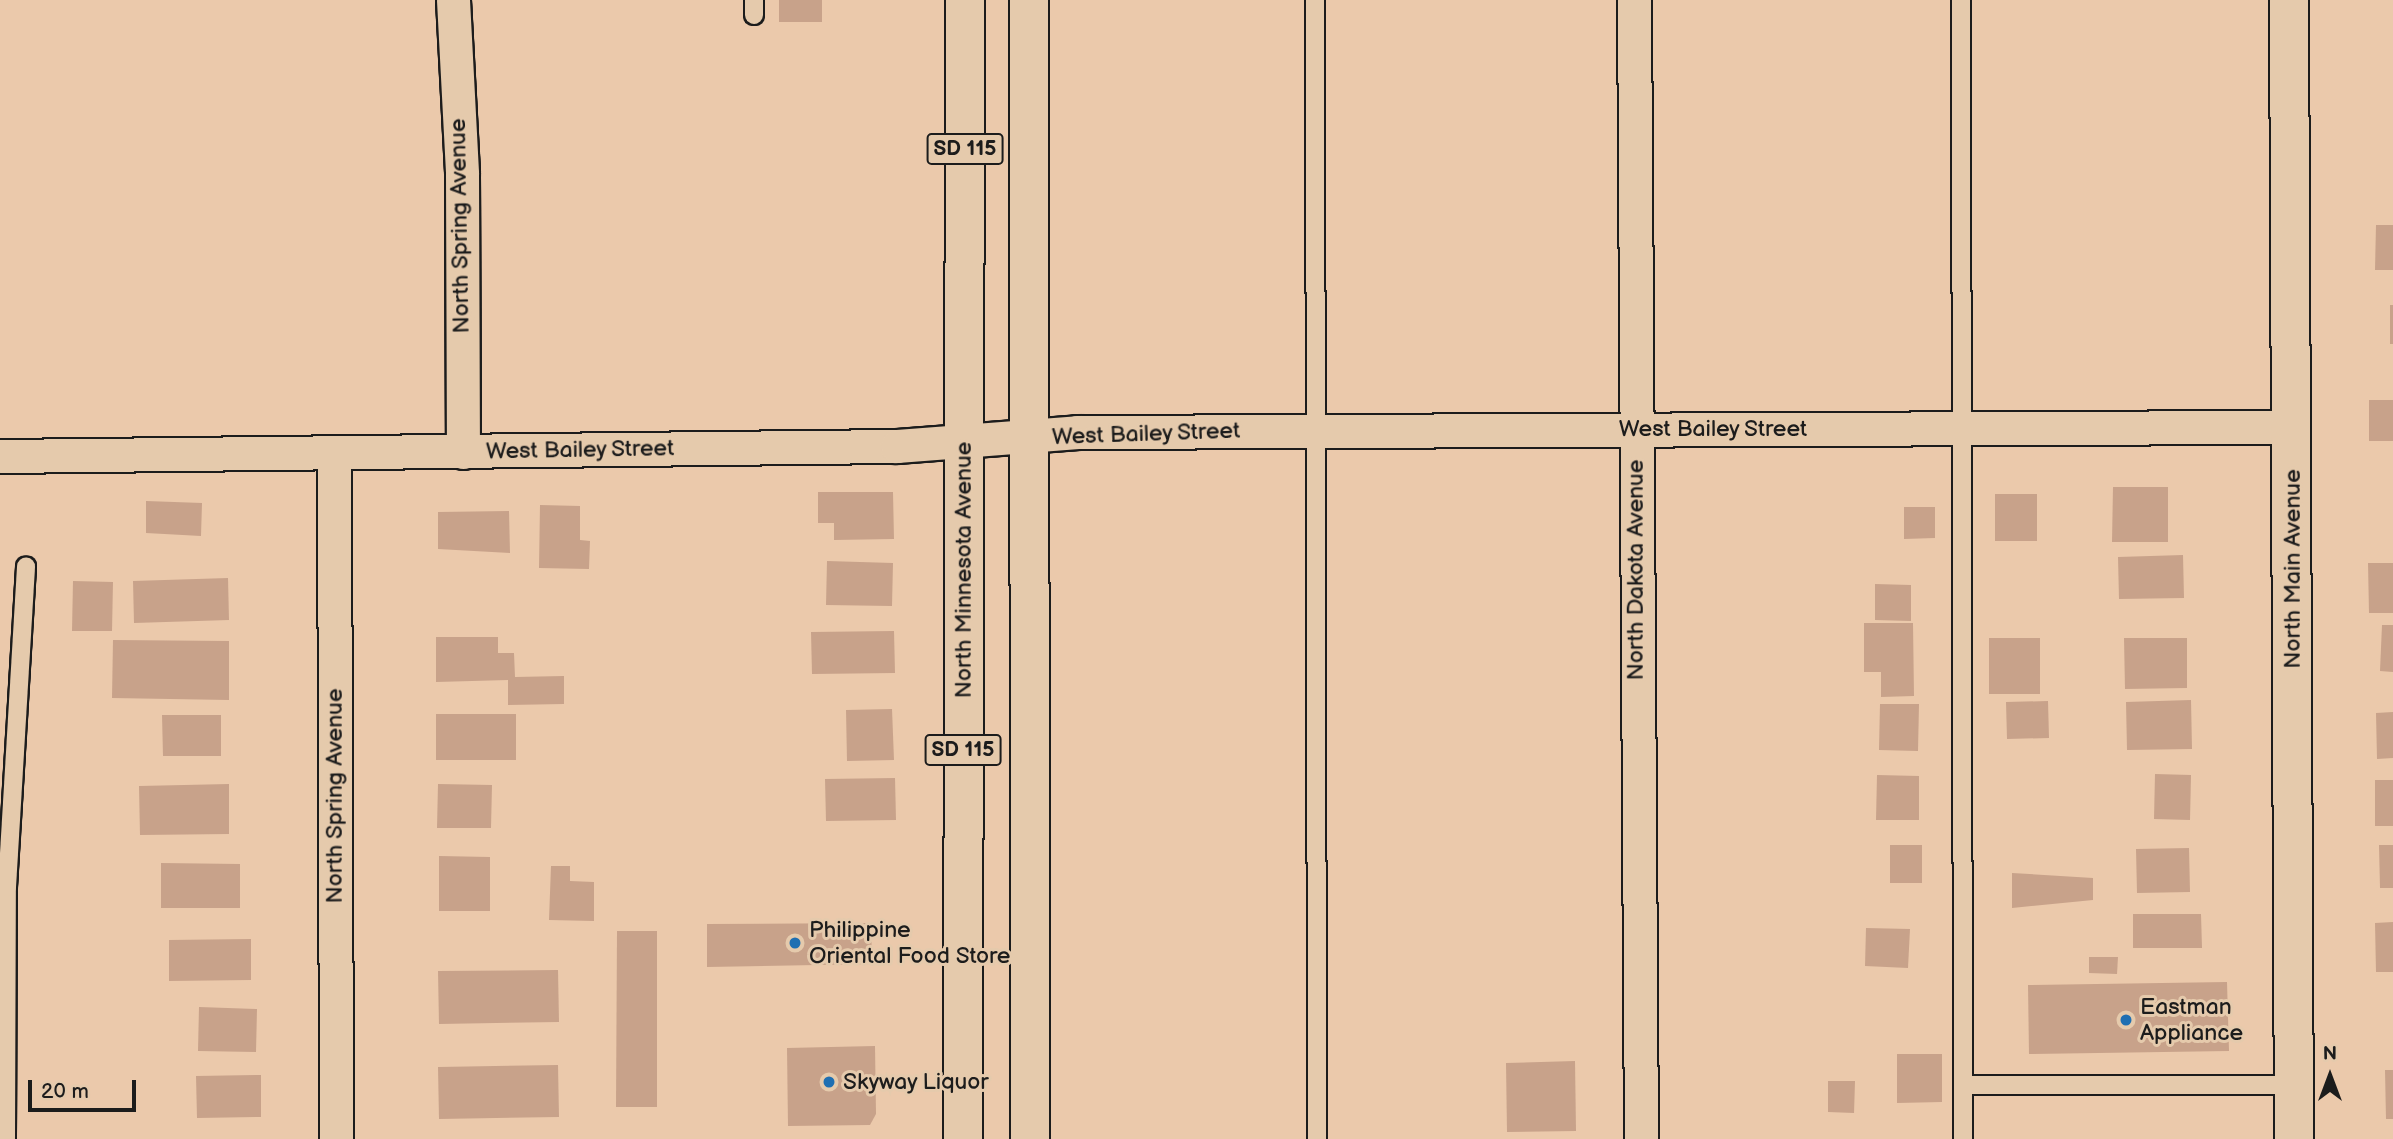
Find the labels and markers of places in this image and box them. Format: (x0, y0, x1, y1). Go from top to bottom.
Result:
place label: Philippine Oriental Food Store (809, 916, 1011, 970)
marker: Philippine Oriental Food Store (787, 935, 803, 951)
place label: Eastman Appliance (2140, 993, 2243, 1047)
marker: Eastman Appliance (2118, 1012, 2134, 1028)
place label: Skyway Liquor (843, 1068, 990, 1096)
marker: Skyway Liquor (821, 1074, 837, 1090)

